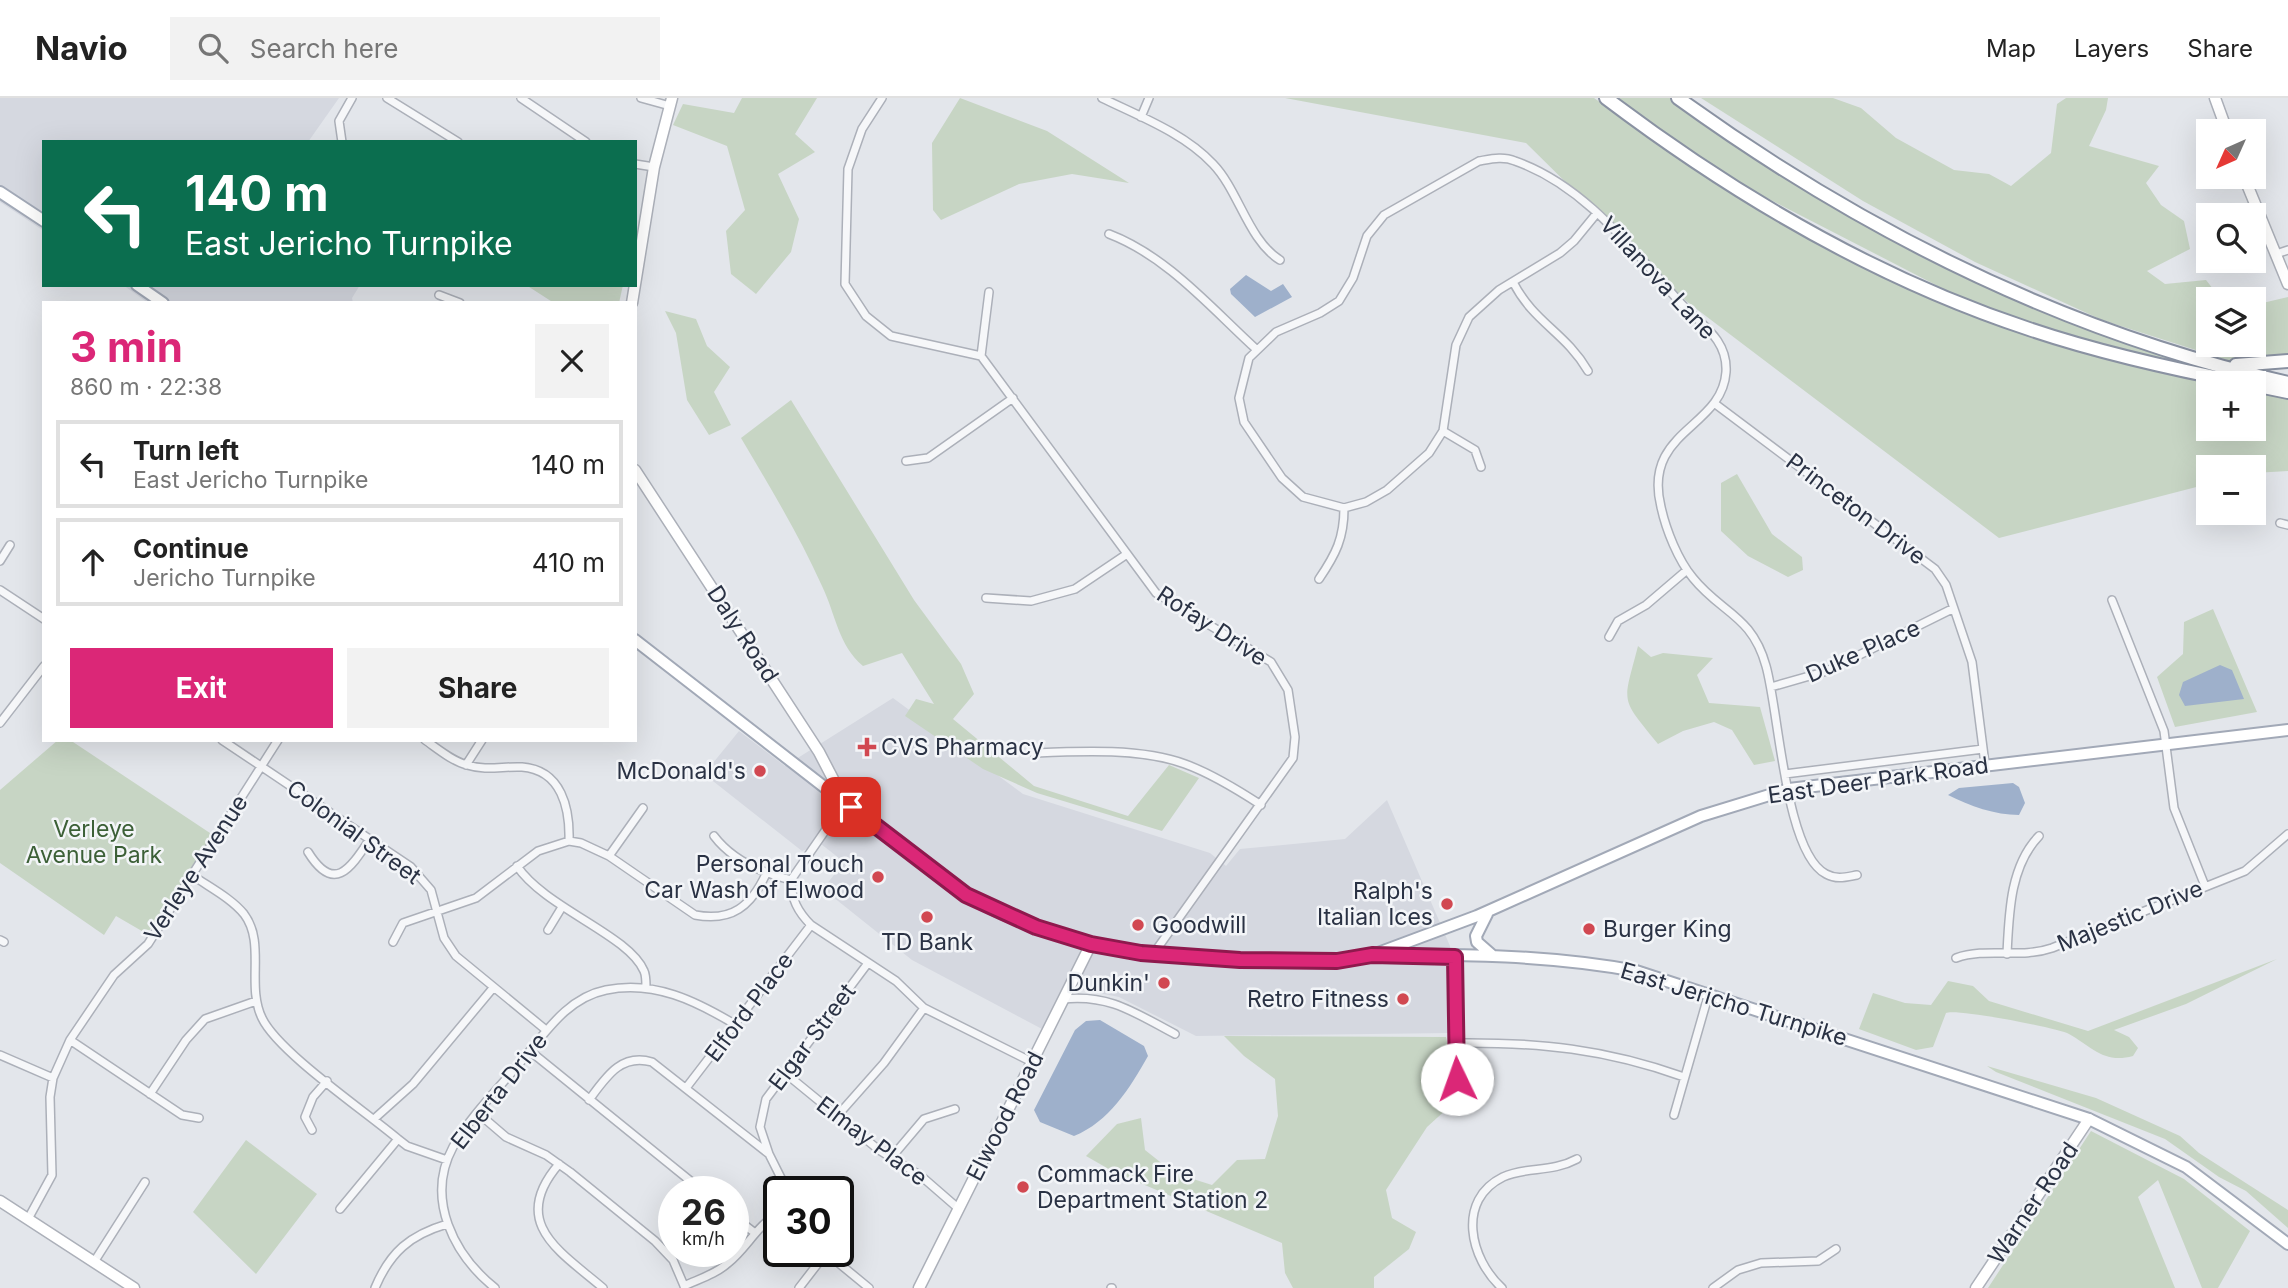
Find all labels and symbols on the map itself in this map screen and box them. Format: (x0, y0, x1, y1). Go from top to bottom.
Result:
north arrow (2196, 119, 2266, 189)
street label: Villanova Lane (1594, 211, 1722, 345)
street label: Princeton Drive (1781, 447, 1931, 571)
street label: Daly Road (701, 580, 785, 688)
street label: Rofay Drive (1152, 580, 1272, 672)
street label: Duke Place (1802, 613, 1924, 689)
place label: CVS Pharmacy (881, 733, 1044, 761)
marker: CVS Pharmacy (859, 739, 875, 755)
street label: East Deer Park Road (1766, 751, 1990, 809)
place label: McDonald's (617, 757, 746, 785)
marker: McDonald's (752, 763, 768, 779)
street label: Colonial Street (281, 774, 427, 890)
pin (821, 777, 881, 837)
street label: Verleye Avenue (138, 790, 254, 946)
park label: Verleye Avenue Park (26, 815, 163, 869)
place label: Personal Touch Car Wash of Elwood (644, 850, 864, 904)
marker: Personal Touch Car Wash of Elwood (870, 869, 886, 885)
street label: Majestic Drive (2053, 874, 2207, 958)
place label: Ralph's Italian Ices (1317, 877, 1433, 931)
marker: Ralph's Italian Ices (1439, 896, 1455, 912)
marker: TD Bank (919, 909, 935, 925)
place label: Goodwill (1152, 911, 1246, 939)
place label: Burger King (1603, 915, 1732, 943)
marker: Goodwill (1130, 917, 1146, 933)
marker: Burger King (1581, 921, 1597, 937)
place label: TD Bank (881, 928, 973, 956)
street label: Elford Place (699, 947, 799, 1067)
street label: East Jericho Turnpike (1617, 956, 1851, 1052)
place label: Dunkin' (1068, 969, 1150, 997)
marker: Dunkin' (1156, 975, 1172, 991)
street label: Elgar Street (763, 978, 862, 1096)
place label: Retro Fitness (1247, 985, 1389, 1013)
marker: Retro Fitness (1395, 991, 1411, 1007)
street label: Elberta Drive (445, 1027, 553, 1155)
position arrow (1420, 1042, 1494, 1116)
street label: Elwood Road (960, 1047, 1050, 1185)
street label: Elmay Place (811, 1090, 933, 1192)
street label: Warner Road (1982, 1137, 2084, 1269)
place label: Commack Fire Department Station 2 (1037, 1160, 1268, 1214)
speed limit sign: 30 (763, 1176, 854, 1267)
marker: Commack Fire Department Station 2 (1015, 1179, 1031, 1195)

